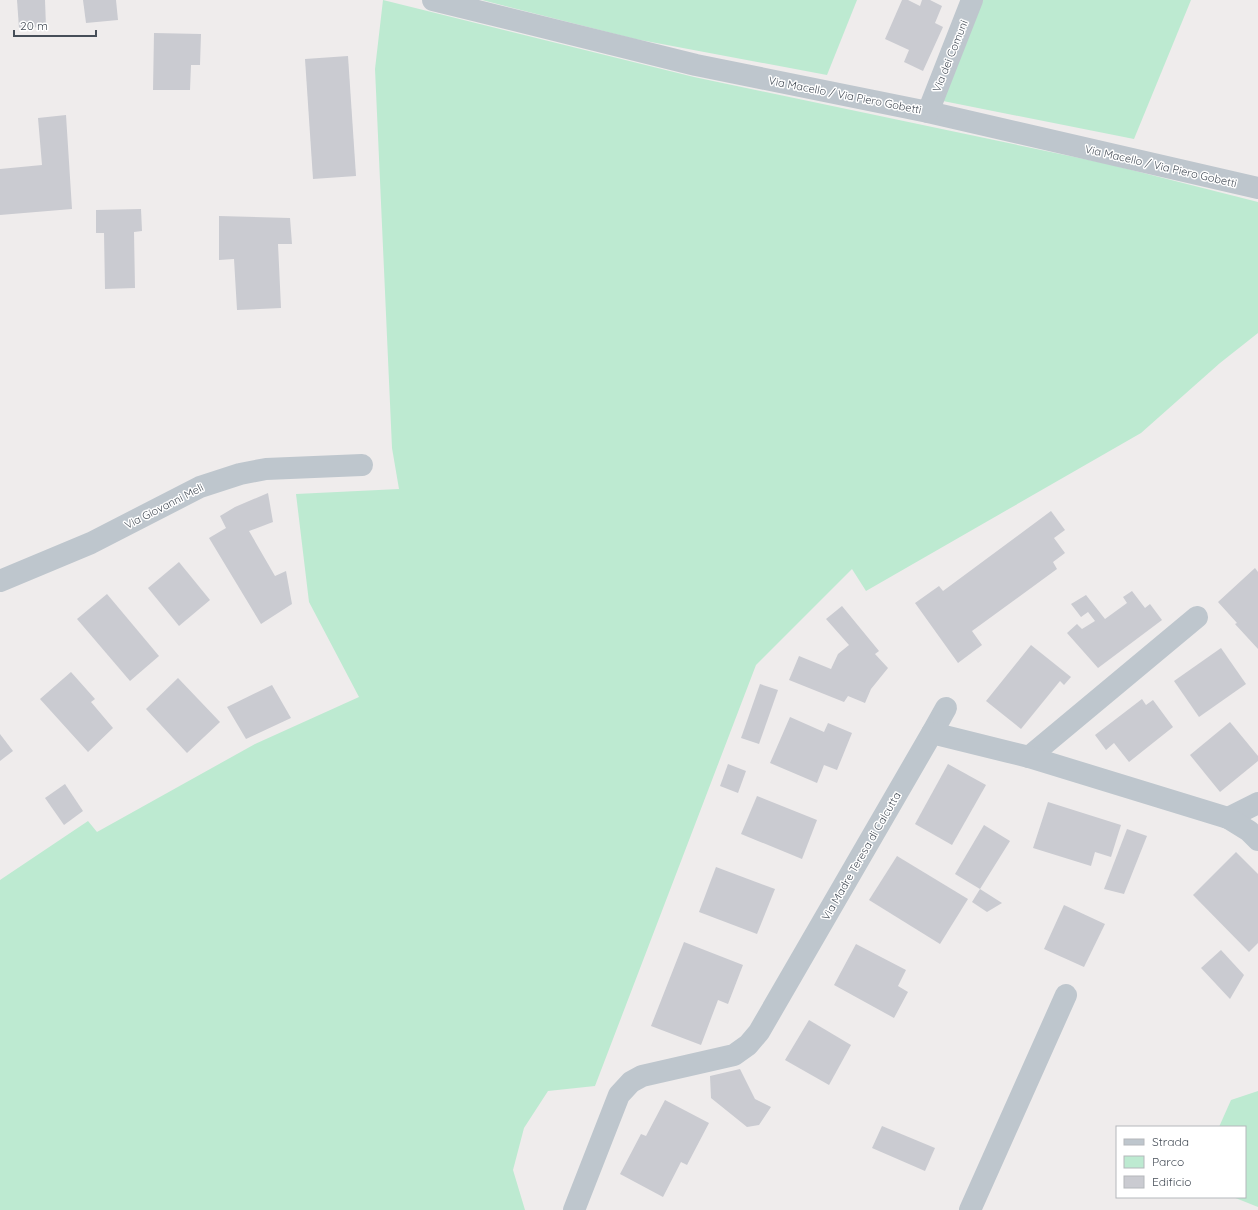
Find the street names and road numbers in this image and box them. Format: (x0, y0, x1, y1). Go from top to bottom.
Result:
street label: Via dei Comuni (929, 18, 971, 94)
street label: Via Macello / Via Piero Gobetti (767, 73, 923, 117)
street label: Via Macello / Via Piero Gobetti (1084, 142, 1238, 190)
street label: Via Giovanni Meli (122, 480, 206, 532)
street label: Via Madre Teresa di Calcutta (818, 789, 904, 923)

